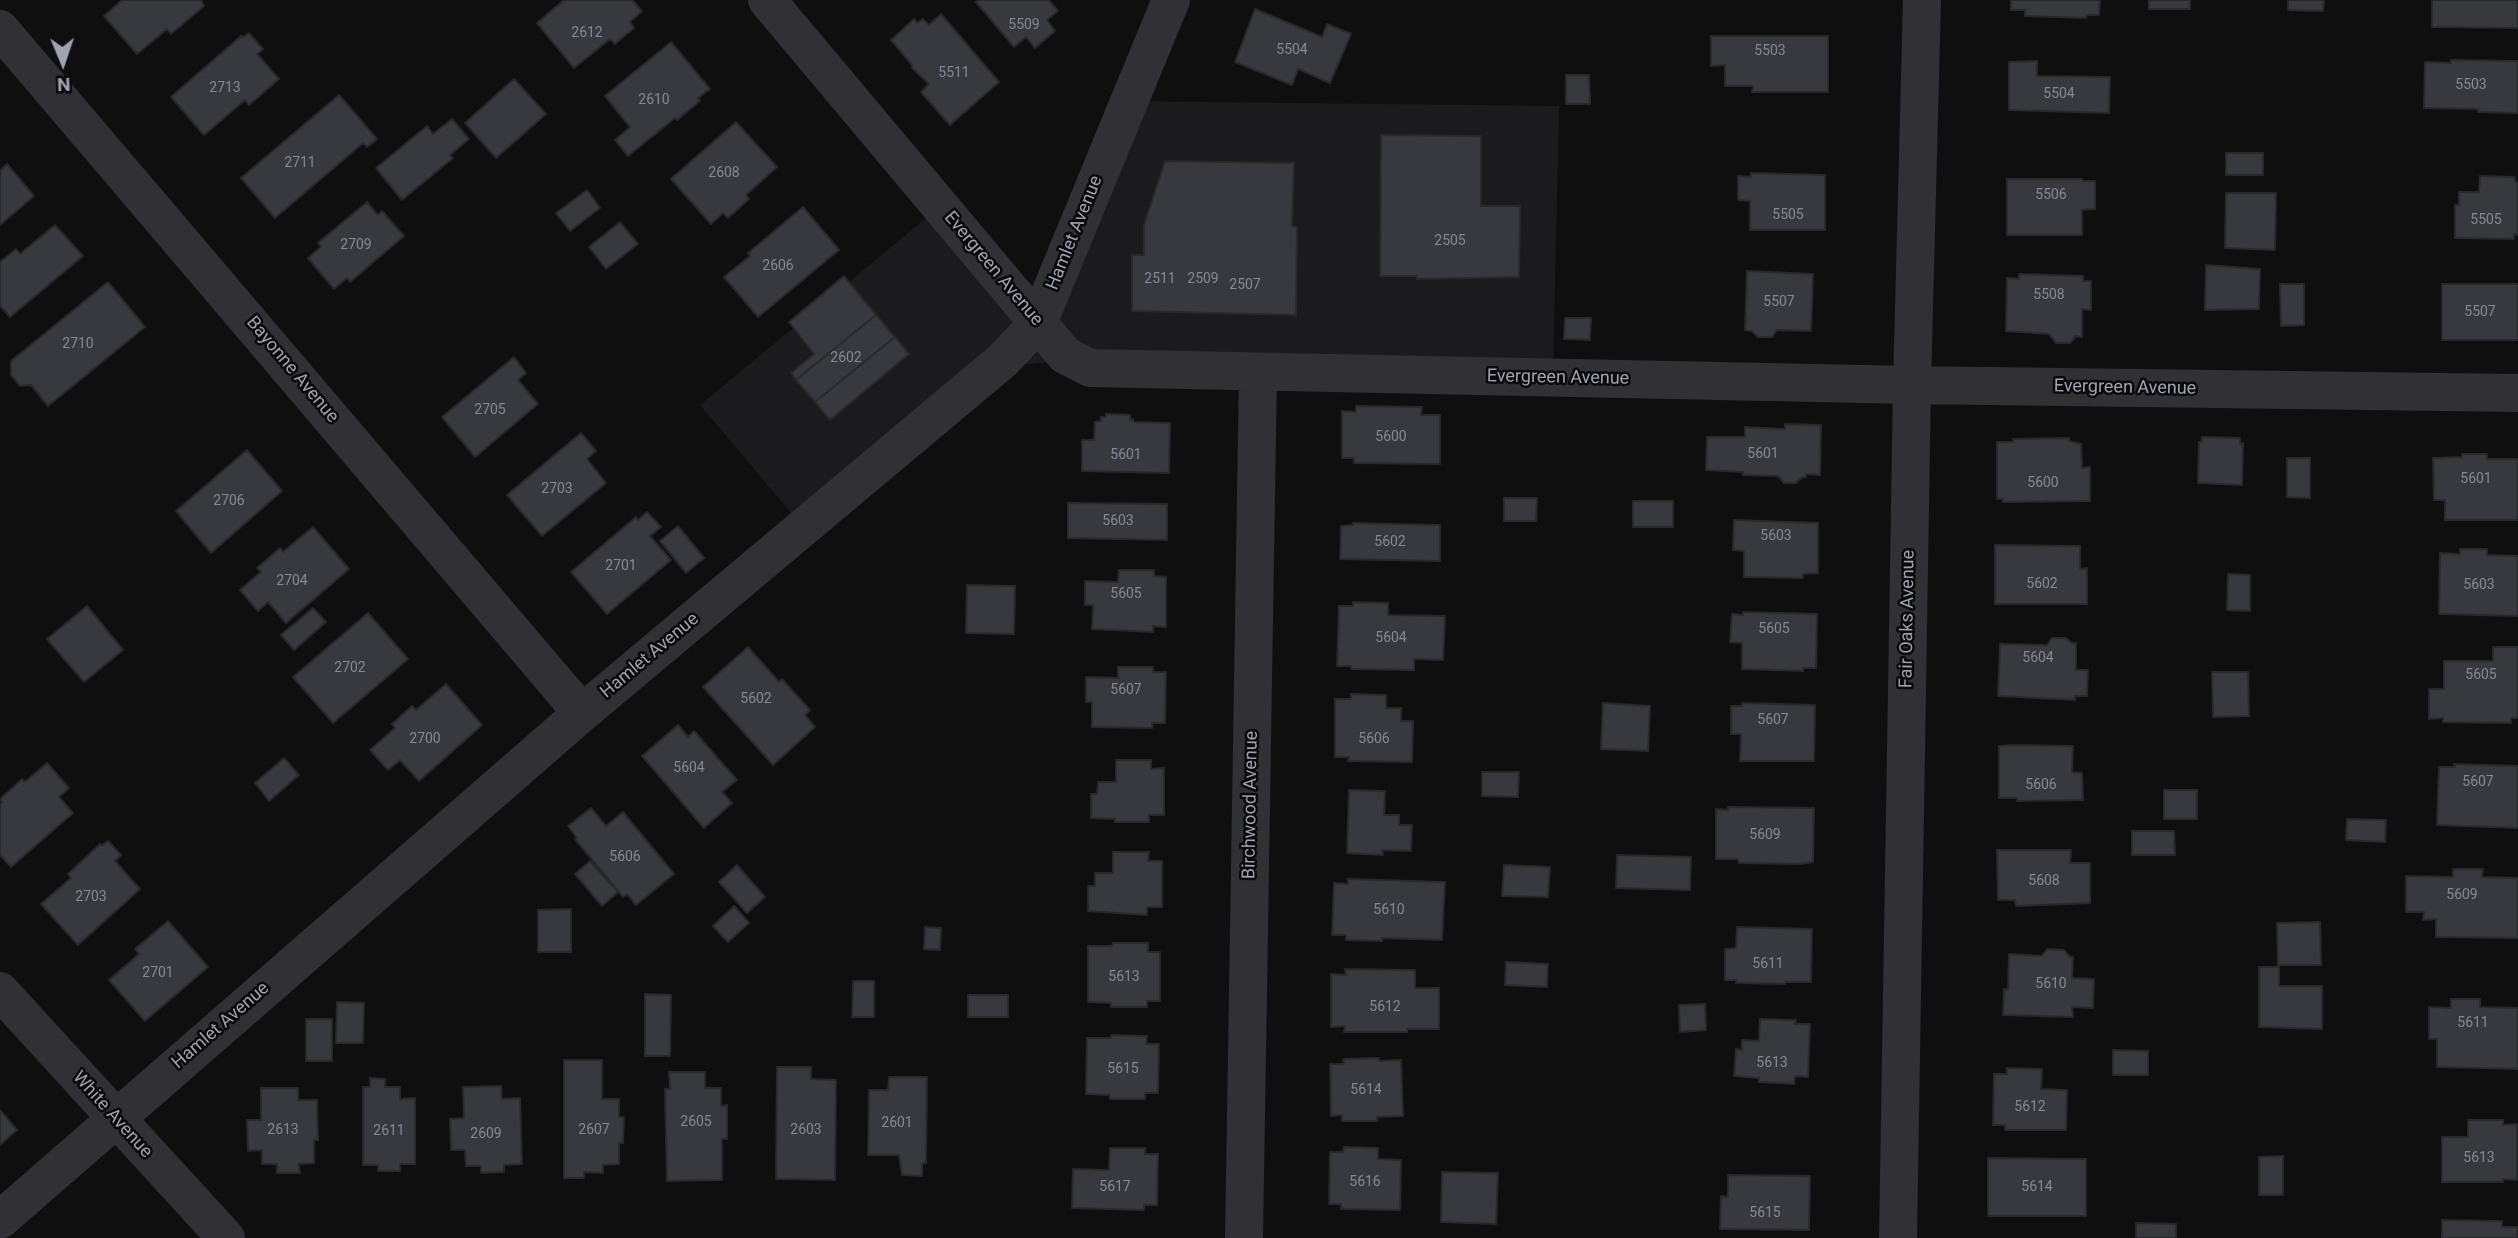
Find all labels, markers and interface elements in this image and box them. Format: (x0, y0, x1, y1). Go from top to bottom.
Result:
house number: 5509 (1008, 17, 1040, 33)
house number: 2612 (571, 25, 603, 41)
north arrow (28, 28, 98, 98)
house number: 5504 (1276, 42, 1308, 58)
house number: 5503 (1754, 43, 1786, 59)
house number: 5511 (938, 65, 970, 81)
text: N (57, 73, 71, 96)
house number: 5503 (2455, 77, 2487, 93)
house number: 2713 (209, 80, 241, 96)
house number: 5504 (2043, 86, 2075, 102)
house number: 2610 (638, 92, 670, 108)
house number: 2711 (284, 155, 316, 171)
house number: 2608 (708, 165, 740, 181)
street label: Hamlet Avenue (1042, 173, 1108, 293)
house number: 5506 (2035, 187, 2067, 203)
street label: Evergreen Avenue (939, 207, 1047, 331)
house number: 5505 (1772, 207, 1804, 223)
house number: 5505 (2470, 212, 2502, 228)
house number: 2505 (1434, 233, 1466, 249)
house number: 2709 (340, 237, 372, 253)
house number: 2606 (762, 258, 794, 274)
house number: 2511 (1144, 271, 1176, 287)
house number: 2509 (1187, 271, 1219, 287)
house number: 2507 (1229, 277, 1261, 293)
house number: 5508 (2033, 287, 2065, 303)
house number: 5507 (1763, 294, 1795, 310)
house number: 5507 (2464, 304, 2496, 320)
street label: Bayonne Avenue (241, 312, 343, 428)
house number: 2710 (62, 336, 94, 352)
house number: 2602 (830, 350, 862, 366)
street label: Evergreen Avenue (1487, 366, 1629, 390)
street label: Evergreen Avenue (2054, 376, 2196, 400)
house number: 2705 (474, 402, 506, 418)
house number: 5600 (1375, 429, 1407, 445)
house number: 5601 (1747, 446, 1779, 462)
house number: 5601 (1110, 447, 1142, 463)
house number: 5601 (2460, 471, 2492, 487)
house number: 5600 (2027, 475, 2059, 491)
house number: 2703 (541, 481, 573, 497)
house number: 2706 (213, 493, 245, 509)
house number: 5603 (1102, 513, 1134, 529)
house number: 5603 (1760, 528, 1792, 544)
house number: 5602 (1374, 534, 1406, 550)
street label: Fair Oaks Avenue (1896, 550, 1920, 688)
house number: 2701 (605, 558, 637, 574)
house number: 2704 (276, 573, 308, 589)
house number: 5602 (2026, 576, 2058, 592)
house number: 5603 (2463, 577, 2495, 593)
house number: 5605 (1110, 586, 1142, 602)
street label: Hamlet Avenue (597, 609, 703, 703)
house number: 5605 (1758, 621, 1790, 637)
house number: 5604 (1375, 630, 1407, 646)
house number: 5604 (2022, 650, 2054, 666)
house number: 2702 (334, 660, 366, 676)
house number: 5605 (2465, 667, 2497, 683)
house number: 5607 (1110, 682, 1142, 698)
house number: 5602 (740, 691, 772, 707)
house number: 5607 (1757, 712, 1789, 728)
house number: 2700 (409, 731, 441, 747)
street label: Birchwood Avenue (1239, 731, 1263, 879)
house number: 5606 (1358, 731, 1390, 747)
house number: 5604 (673, 760, 705, 776)
house number: 5607 (2462, 774, 2494, 790)
house number: 5606 (2025, 777, 2057, 793)
house number: 5609 (1749, 827, 1781, 843)
house number: 5606 (609, 849, 641, 865)
house number: 5608 (2028, 873, 2060, 889)
house number: 5609 (2446, 887, 2478, 903)
house number: 2703 (75, 889, 107, 905)
house number: 5610 (1373, 902, 1405, 918)
house number: 5611 (1752, 956, 1784, 972)
house number: 2701 (142, 965, 174, 981)
house number: 5613 (1108, 969, 1140, 985)
house number: 5610 (2035, 976, 2067, 992)
street label: Hamlet Avenue (168, 978, 274, 1074)
house number: 5612 (1369, 999, 1401, 1015)
house number: 5611 (2457, 1015, 2489, 1031)
house number: 5613 (1756, 1055, 1788, 1071)
house number: 5615 (1107, 1061, 1139, 1077)
street label: White Avenue (67, 1067, 157, 1163)
house number: 5614 (1350, 1082, 1382, 1098)
house number: 5612 (2014, 1099, 2046, 1115)
house number: 2605 (680, 1114, 712, 1130)
house number: 2601 (881, 1115, 913, 1131)
house number: 2613 (267, 1122, 299, 1138)
house number: 2607 (578, 1122, 610, 1138)
house number: 2603 (790, 1122, 822, 1138)
house number: 2611 (373, 1123, 405, 1139)
house number: 2609 (470, 1126, 502, 1142)
house number: 5613 (2463, 1150, 2495, 1166)
house number: 5616 (1349, 1174, 1381, 1190)
house number: 5617 (1099, 1179, 1131, 1195)
house number: 5614 (2021, 1179, 2053, 1195)
house number: 5615 (1749, 1205, 1781, 1221)

